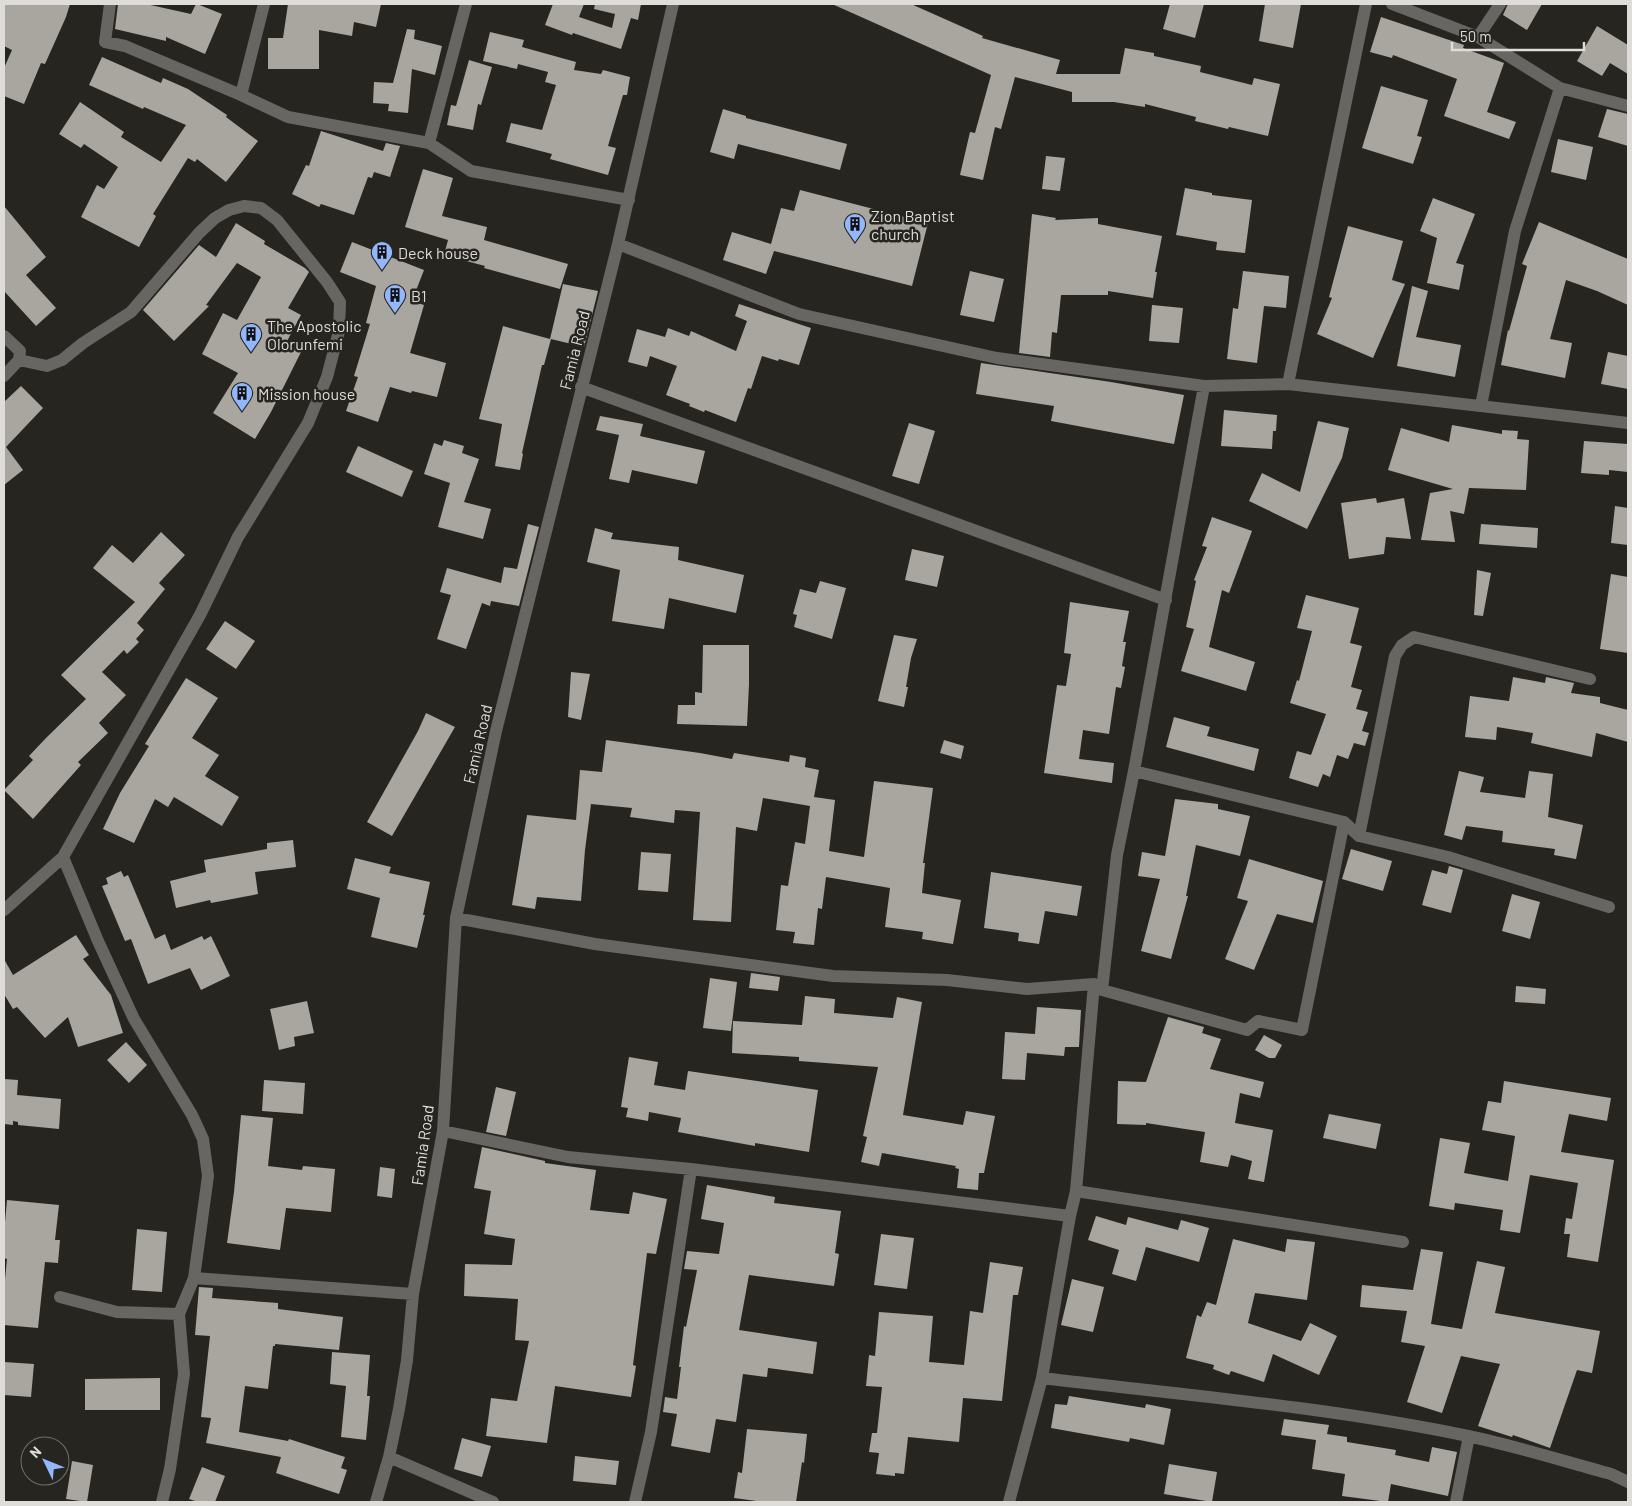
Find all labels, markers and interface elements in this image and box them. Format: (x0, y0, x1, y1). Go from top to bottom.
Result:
scale bar (1452, 20, 1584, 52)
text: 50 m (1460, 27, 1492, 45)
place label: Zion Baptist church (871, 206, 955, 243)
building icon: Zion Baptist church (843, 212, 867, 243)
building icon: Deck house (370, 240, 394, 271)
place label: Deck house (398, 243, 478, 262)
building icon: B1 (383, 283, 407, 314)
place label: B1 (411, 286, 427, 305)
street label: Famia Road (555, 308, 593, 392)
place label: The Apostolic Olorunfemi (267, 316, 362, 353)
building icon: The Apostolic Olorunfemi (239, 322, 263, 353)
building icon: Mission house (230, 381, 254, 412)
place label: Mission house (258, 384, 355, 403)
street label: Famia Road (459, 702, 495, 786)
street label: Famia Road (407, 1104, 437, 1186)
north arrow (20, 1436, 70, 1486)
text: N (26, 1443, 45, 1461)

